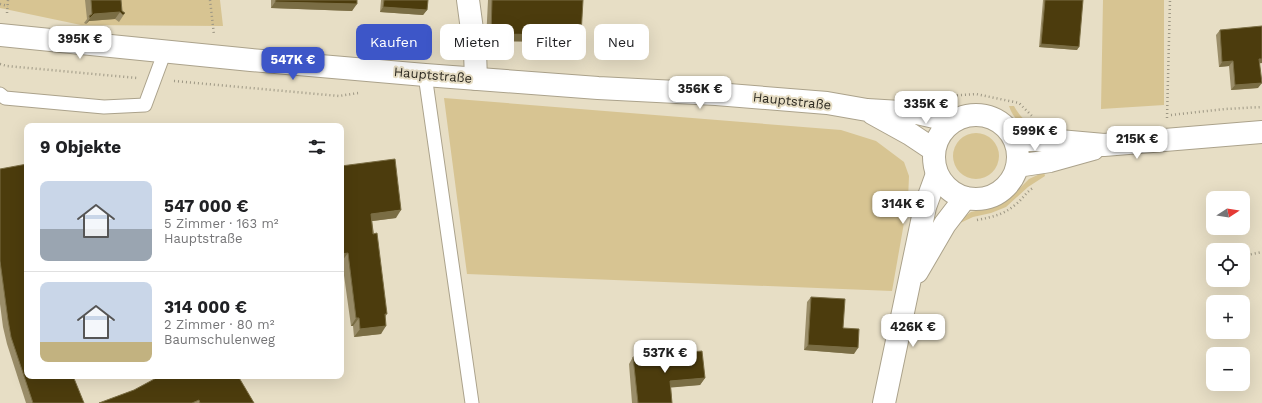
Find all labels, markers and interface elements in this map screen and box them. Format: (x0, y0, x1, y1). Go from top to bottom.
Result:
chip: Kaufen (356, 24, 432, 60)
chip: Mieten (440, 24, 514, 60)
chip: Filter (522, 24, 586, 60)
chip: Neu (594, 24, 649, 60)
pin: 395K € (47, 26, 113, 60)
text: 395K € (57, 31, 103, 46)
pin: 547K € (260, 47, 326, 81)
text: 547K € (270, 52, 316, 67)
street label: Hauptstraße (393, 64, 473, 86)
pin: 356K € (667, 76, 733, 110)
text: 356K € (677, 81, 723, 96)
street label: Hauptstraße (752, 89, 832, 113)
pin: 335K € (893, 91, 959, 125)
text: 335K € (904, 96, 948, 111)
pin: 599K € (1002, 118, 1068, 152)
text: 599K € (1012, 123, 1058, 138)
pin: 215K € (1104, 126, 1170, 160)
text: 215K € (1116, 131, 1158, 146)
icon: filters (306, 136, 328, 158)
text: 9 Objekte (40, 137, 121, 157)
pin: 314K € (870, 191, 936, 225)
north arrow (1206, 191, 1250, 235)
map controls (1206, 191, 1250, 391)
text: 547 000 € (164, 196, 248, 216)
text: 314K € (881, 196, 925, 211)
icon: home (72, 197, 120, 245)
text: 5 Zimmer · 163 m² (164, 216, 279, 231)
text: Hauptstraße (164, 231, 243, 246)
button: locate (1206, 243, 1250, 287)
button: + (1206, 295, 1250, 339)
text: 314 000 € (164, 297, 247, 317)
icon: home (72, 298, 120, 346)
pin: 426K € (880, 314, 946, 348)
text: 2 Zimmer · 80 m² (164, 317, 274, 332)
text: 426K € (890, 319, 936, 334)
text: Baumschulenweg (164, 332, 275, 347)
pin: 537K € (632, 340, 698, 374)
text: 537K € (643, 345, 687, 360)
button: − (1206, 347, 1250, 391)

